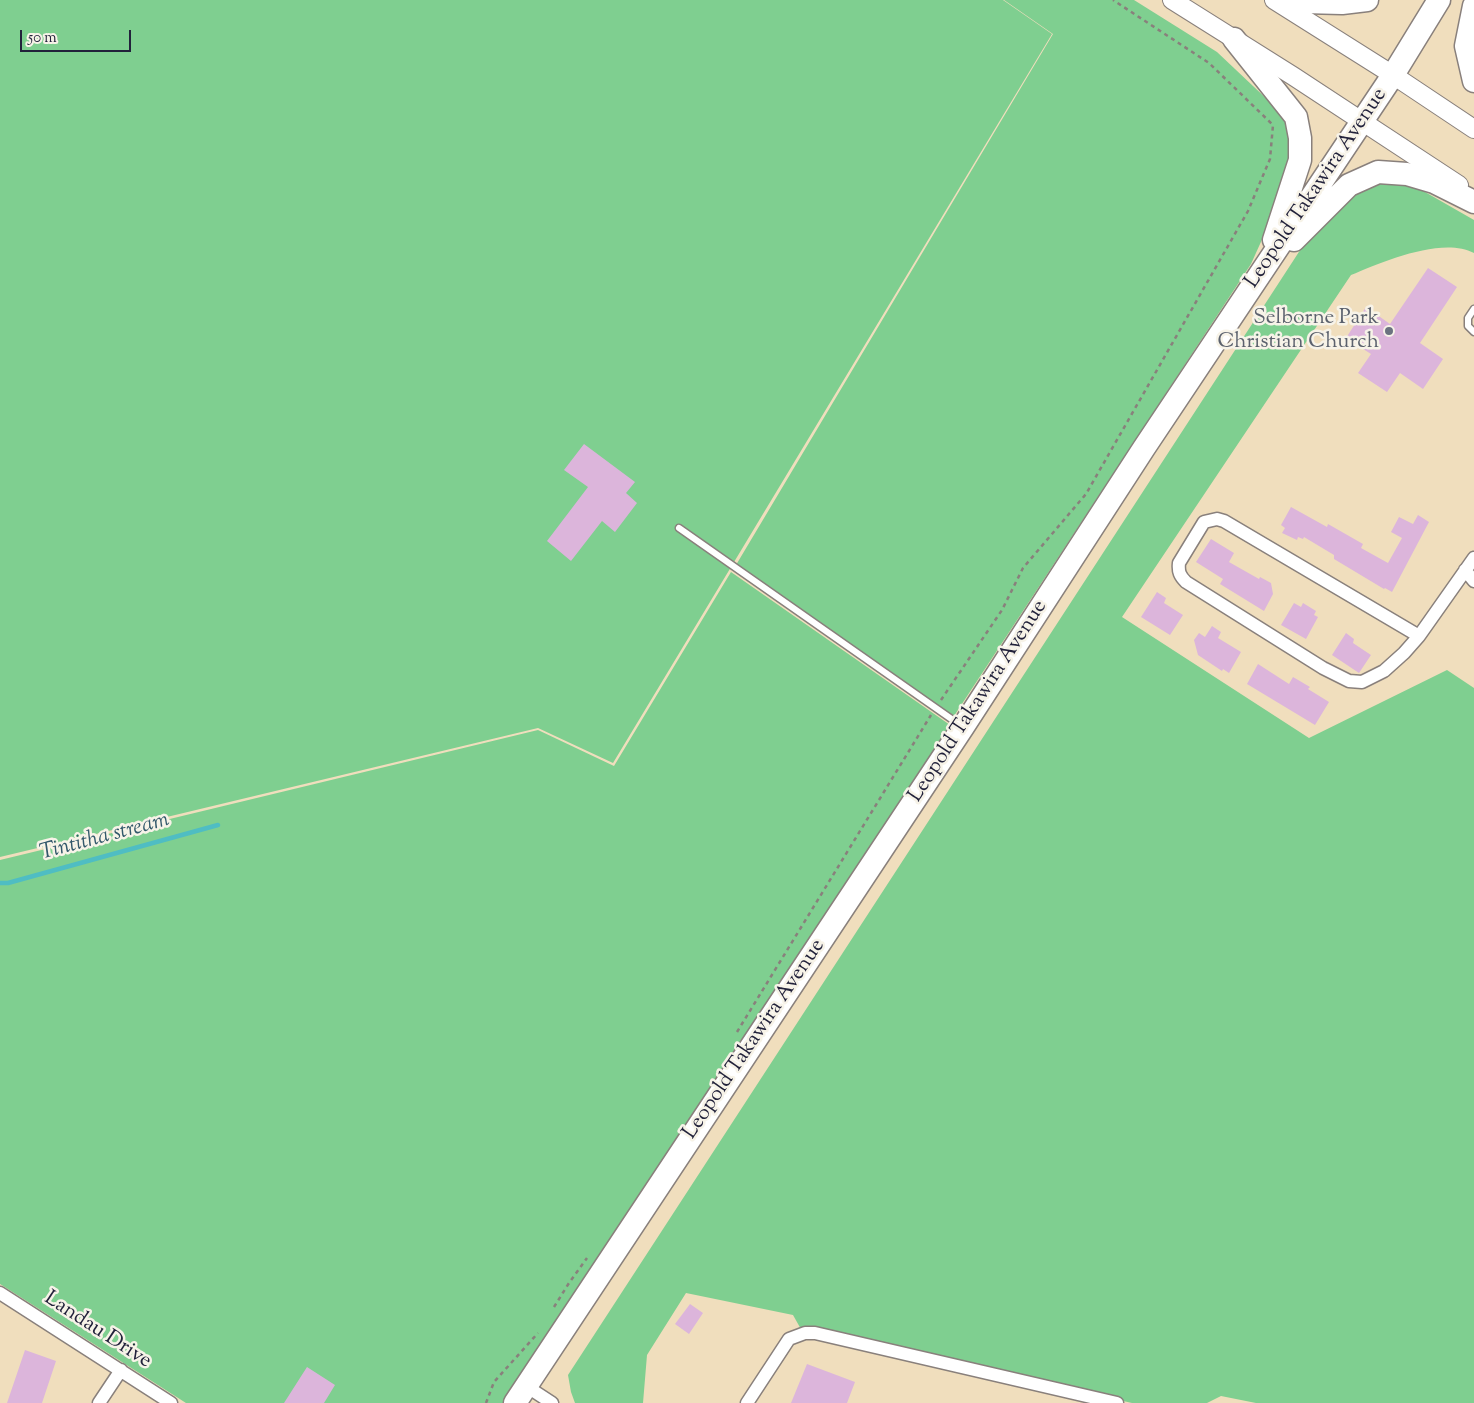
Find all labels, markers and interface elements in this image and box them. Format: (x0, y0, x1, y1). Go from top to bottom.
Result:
scale bar (22, 20, 134, 52)
text: 50 m (28, 28, 57, 49)
street label: Leopold Takawira Avenue (1241, 84, 1393, 294)
place label: Selborne Park Christian Church (1217, 306, 1379, 356)
marker: Selborne Park Christian Church (1383, 325, 1395, 337)
street label: Leopold Takawira Avenue (904, 596, 1054, 808)
water label: Tintitha stream (37, 808, 173, 868)
street label: Leopold Takawira Avenue (679, 935, 831, 1145)
street label: Landau Drive (39, 1287, 155, 1375)

